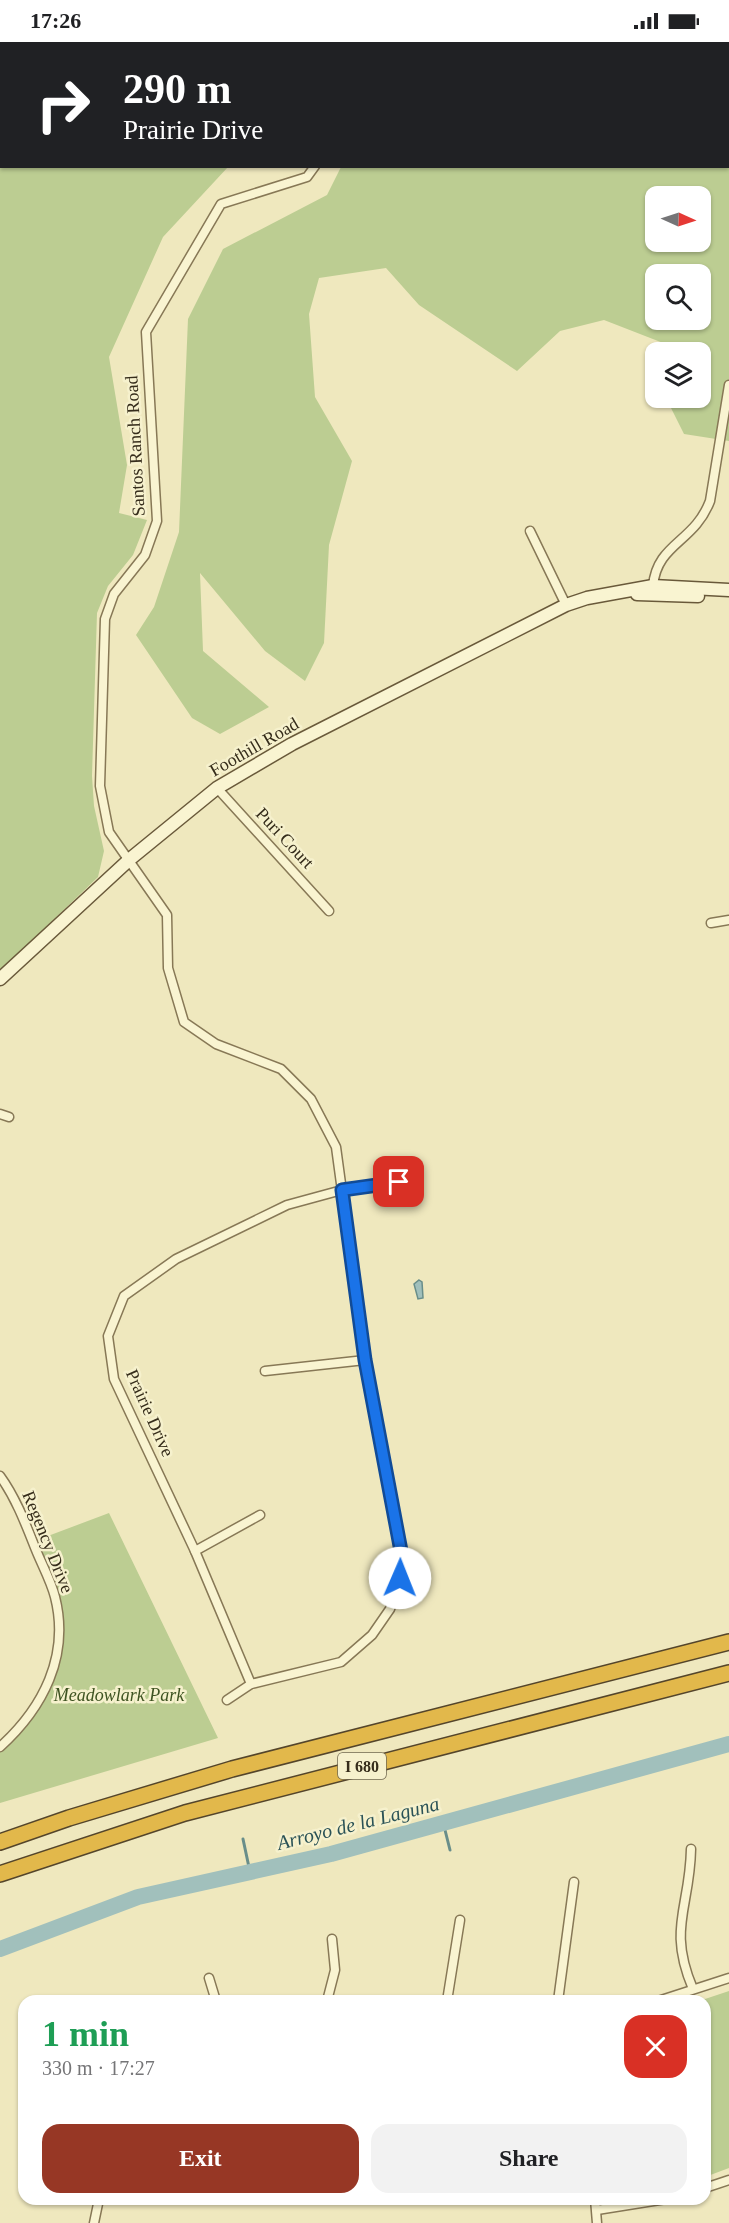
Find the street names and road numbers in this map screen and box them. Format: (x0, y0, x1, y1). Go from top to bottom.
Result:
street label: Santos Ranch Road (121, 375, 149, 517)
street label: Foothill Road (206, 713, 302, 781)
street label: Puri Court (252, 804, 318, 872)
street label: Prairie Drive (122, 1366, 178, 1460)
street label: Regency Drive (18, 1488, 78, 1596)
road number: I 680 (338, 1753, 386, 1779)

